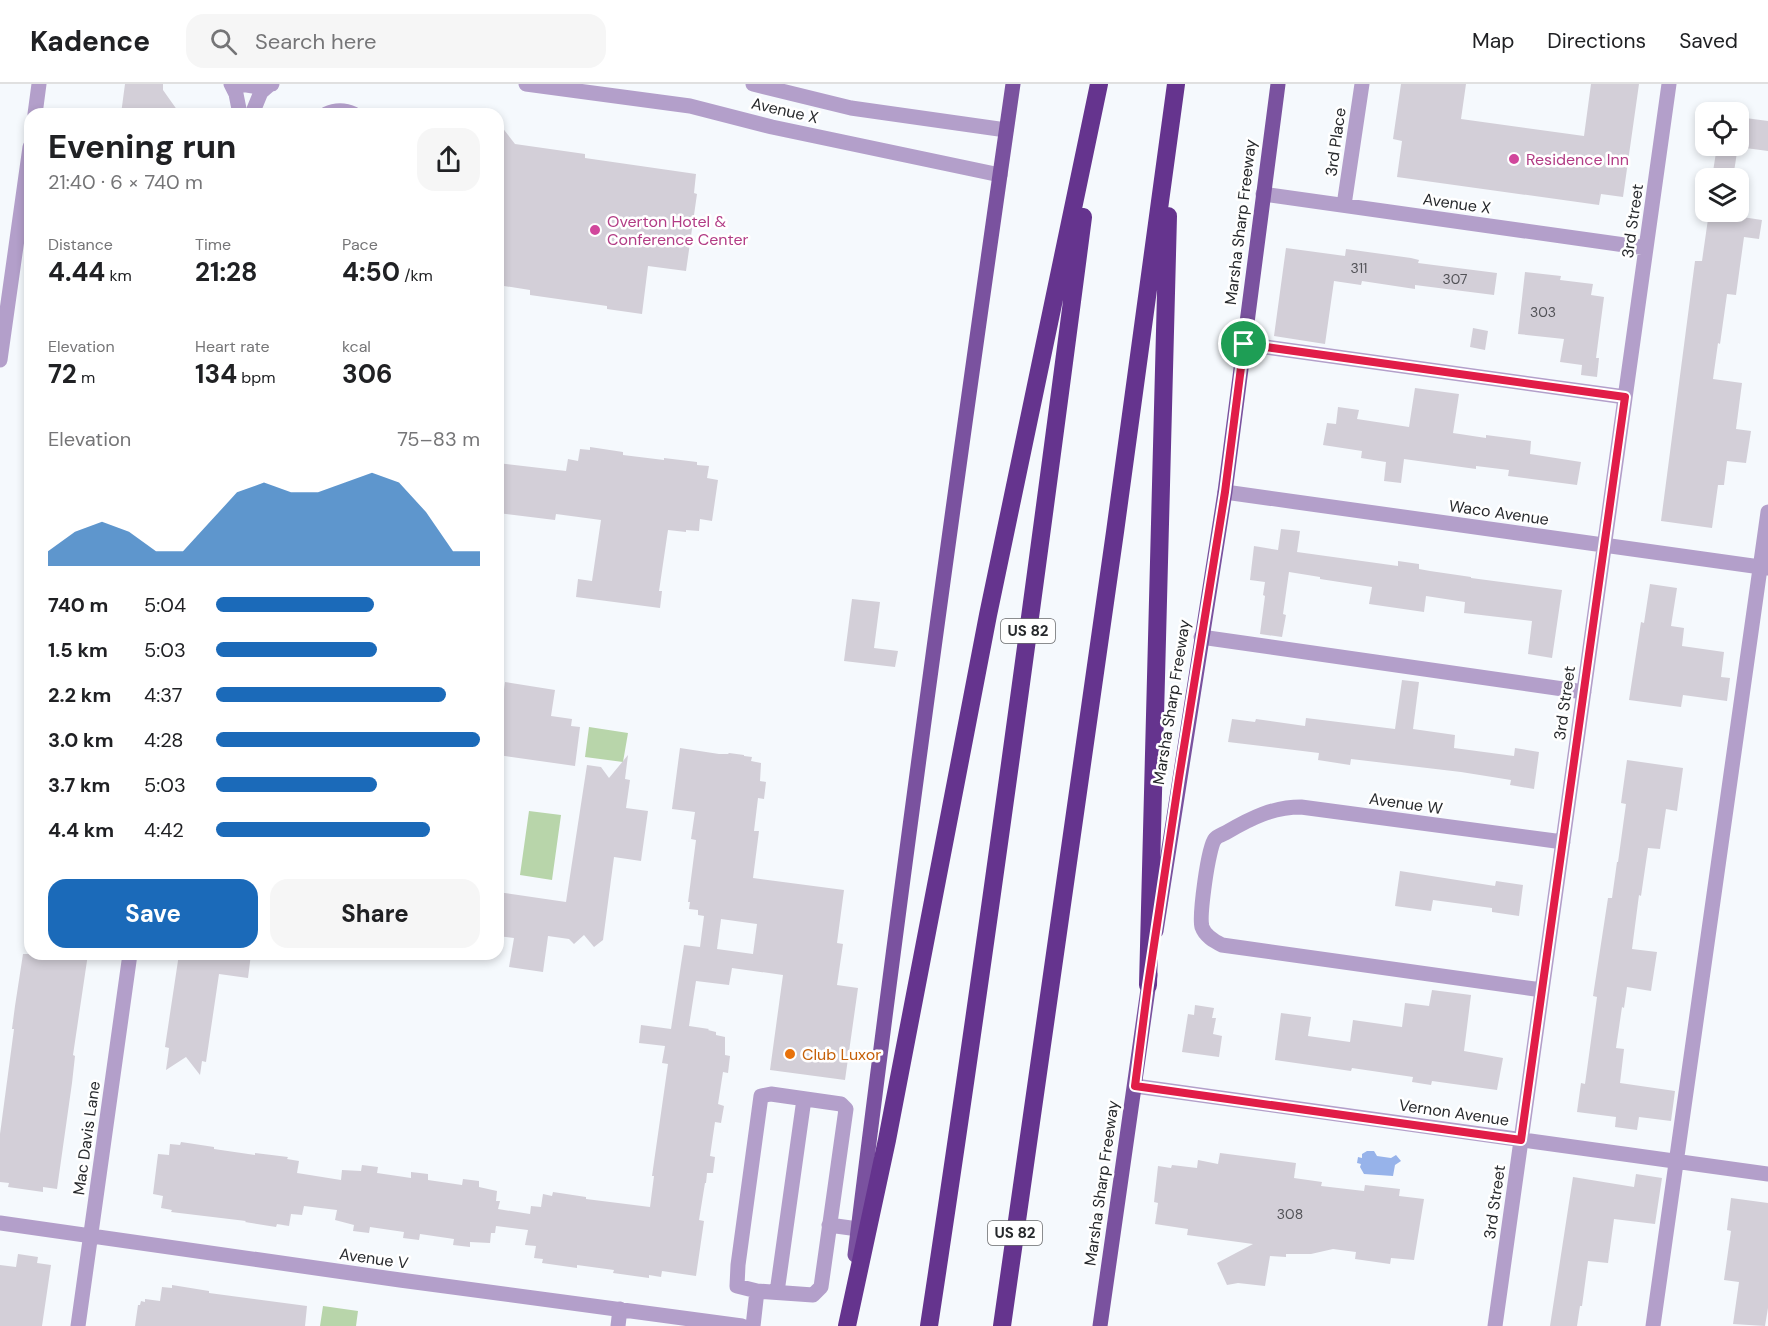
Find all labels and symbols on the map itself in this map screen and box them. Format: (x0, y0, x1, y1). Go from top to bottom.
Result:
street label: Avenue X (749, 93, 821, 128)
street label: 3rd Place (1320, 106, 1351, 178)
street label: Marsha Sharp Freeway (1220, 138, 1261, 306)
place label: Residence Inn (1526, 149, 1629, 170)
marker: Residence Inn (1507, 152, 1521, 166)
street label: 3rd Street (1617, 183, 1648, 260)
street label: Avenue X (1422, 188, 1493, 219)
place label: Overton Hotel & Conference Center (607, 211, 749, 250)
marker: Overton Hotel & Conference Center (588, 223, 602, 237)
house number: 311 (1351, 259, 1367, 277)
house number: 307 (1442, 270, 1468, 288)
house number: 303 (1530, 303, 1556, 321)
pin (1218, 318, 1269, 369)
street label: Waco Avenue (1448, 495, 1550, 530)
street label: Marsha Sharp Freeway (1148, 618, 1195, 786)
road number: US 82 (1001, 619, 1055, 643)
street label: 3rd Street (1549, 665, 1580, 742)
street label: Avenue W (1368, 788, 1445, 819)
place label: Club Luxor (802, 1044, 881, 1065)
marker: Club Luxor (783, 1047, 797, 1061)
street label: Mac Davis Lane (68, 1080, 105, 1196)
street label: Vernon Avenue (1397, 1094, 1510, 1131)
street label: Marsha Sharp Freeway (1079, 1099, 1124, 1267)
street label: 3rd Street (1479, 1164, 1510, 1241)
house number: 308 (1277, 1205, 1303, 1223)
road number: US 82 (988, 1221, 1042, 1245)
street label: Avenue V (338, 1243, 410, 1274)

